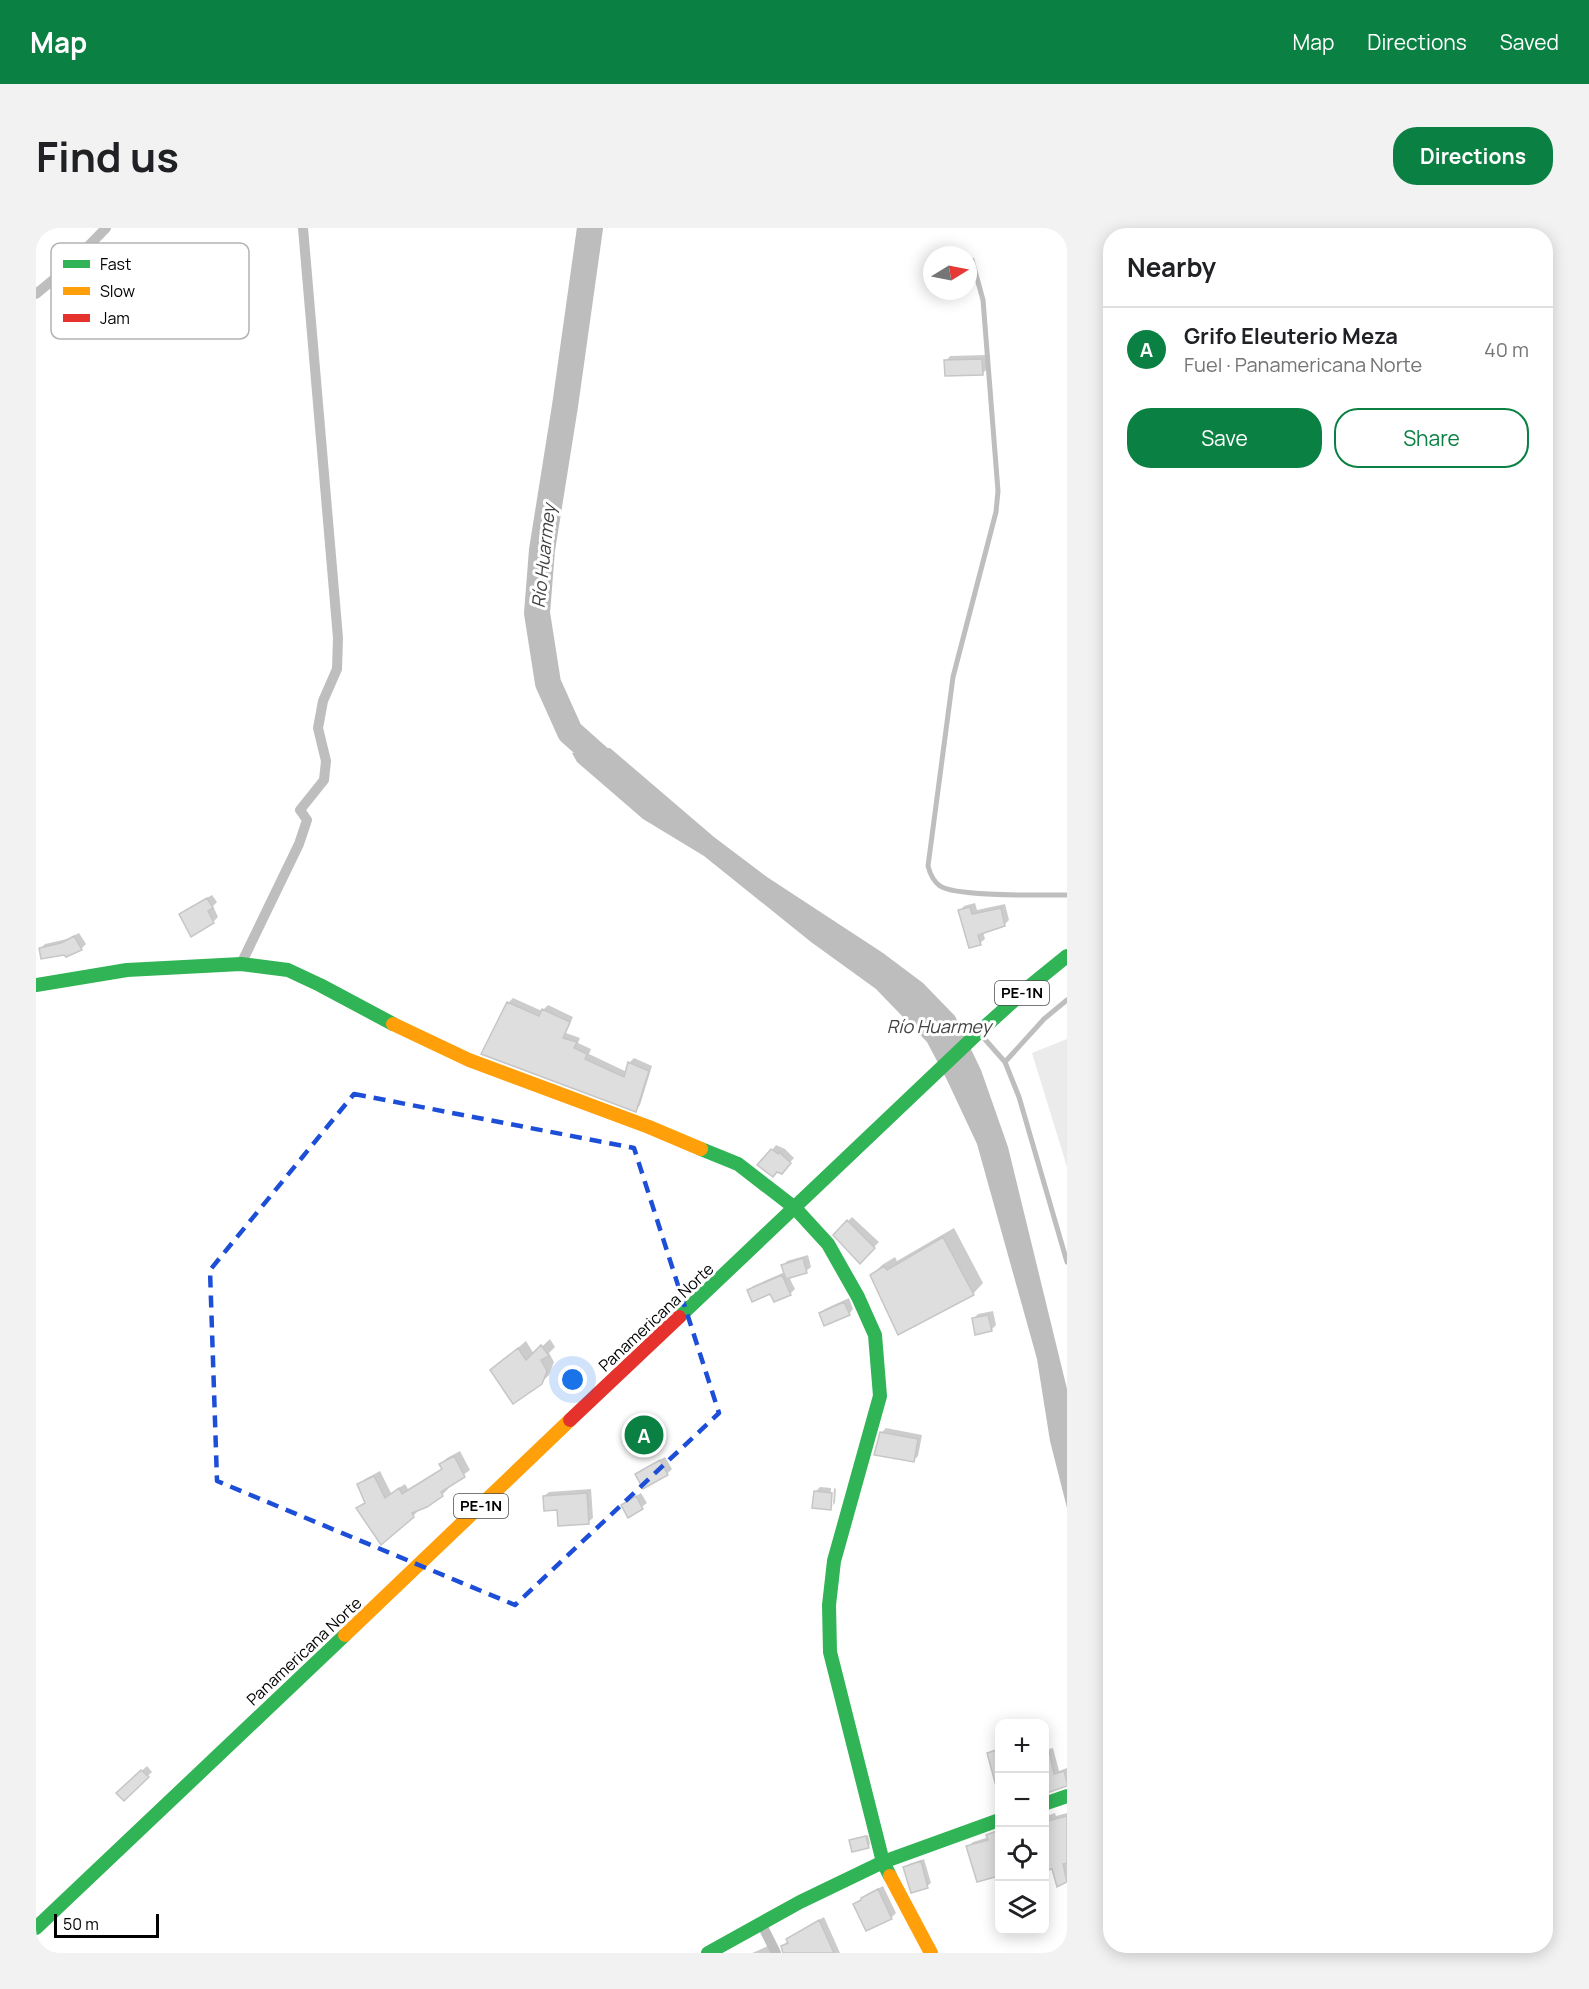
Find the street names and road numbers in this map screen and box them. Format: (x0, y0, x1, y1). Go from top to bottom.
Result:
road number: PE-1N (995, 981, 1049, 1005)
street label: Panamericana Norte (594, 1258, 718, 1376)
road number: PE-1N (454, 1494, 508, 1518)
street label: Panamericana Norte (242, 1592, 366, 1710)

